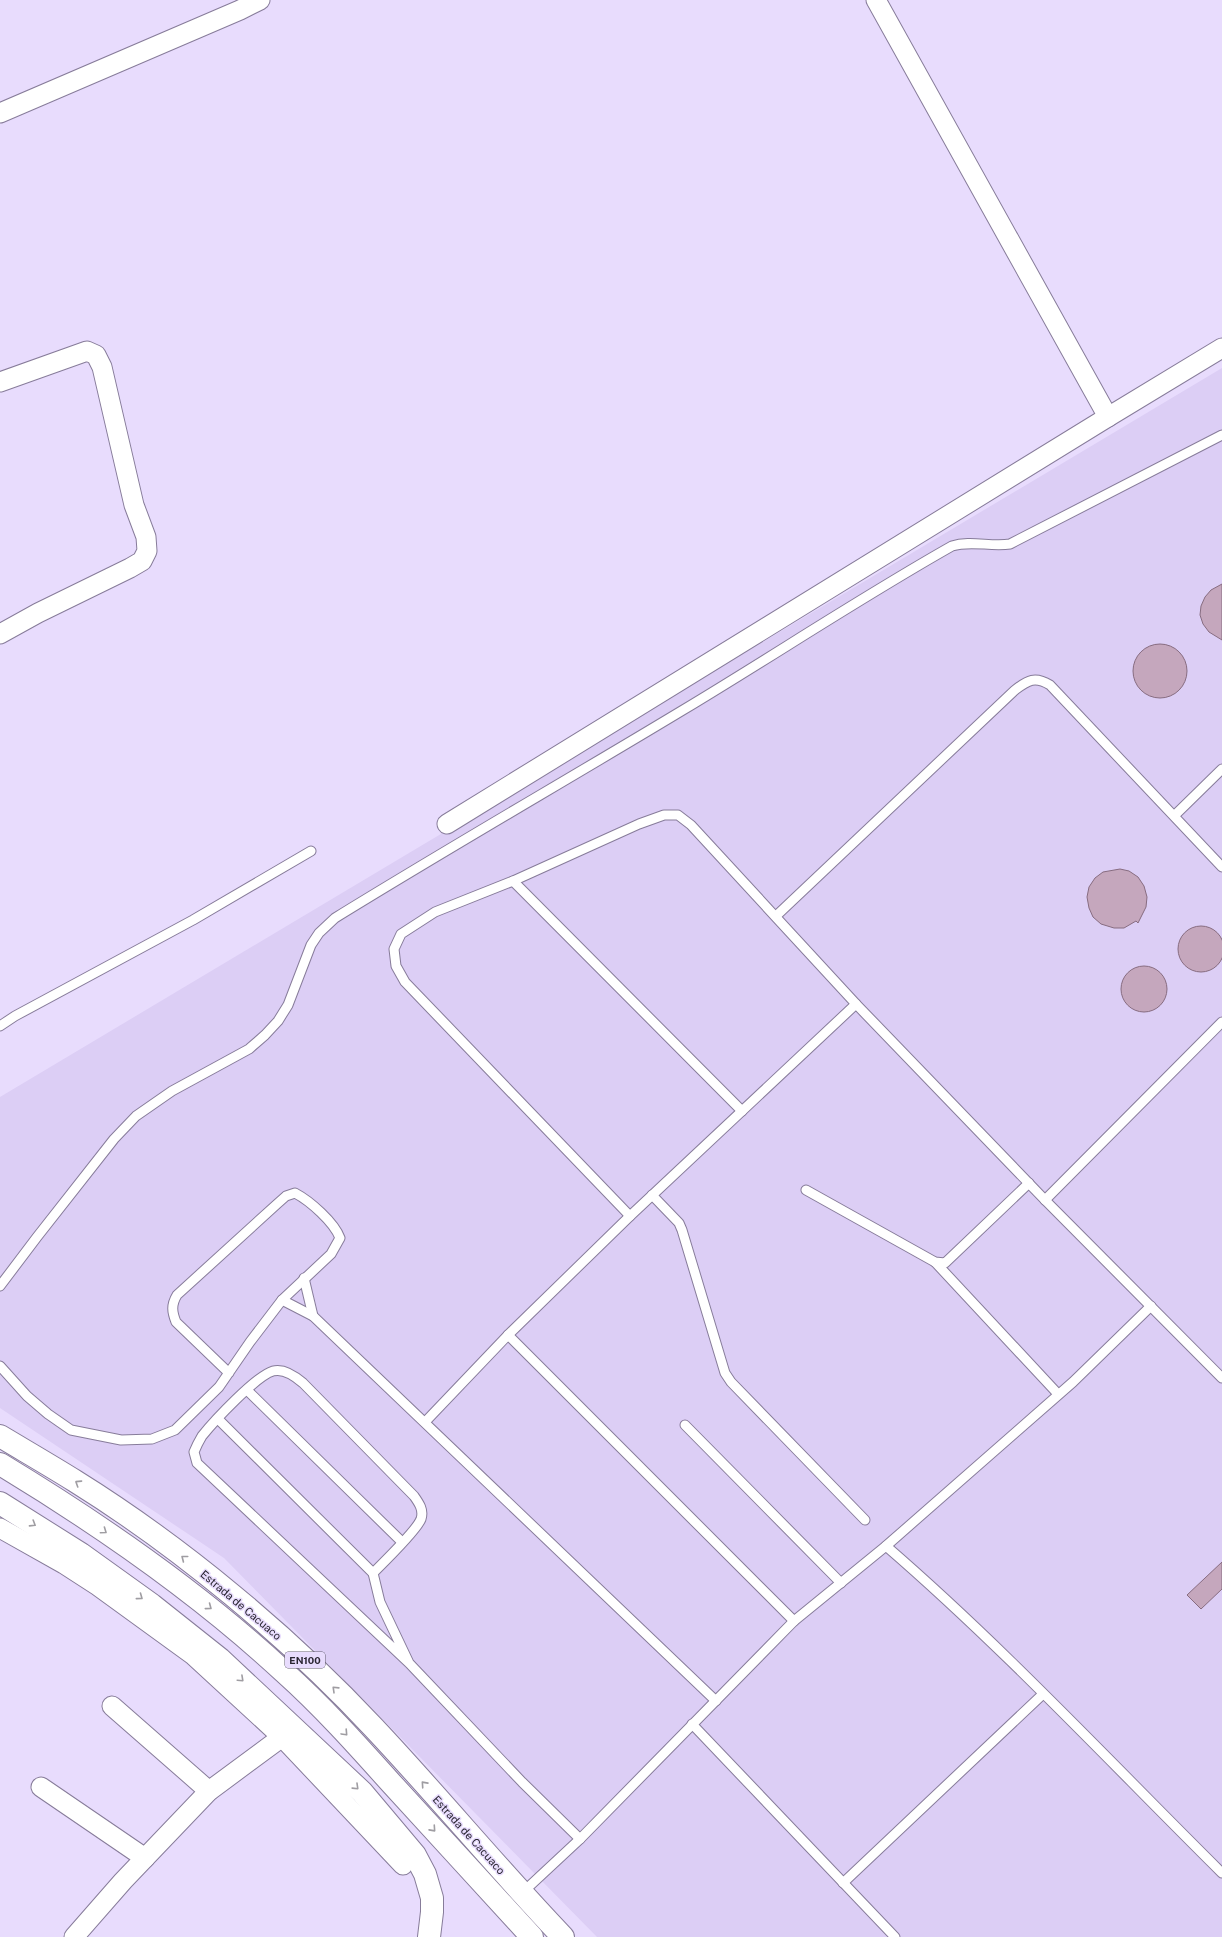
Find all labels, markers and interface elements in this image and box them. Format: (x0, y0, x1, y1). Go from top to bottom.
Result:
one-way arrow (75, 1480, 82, 1488)
one-way arrow (29, 1519, 36, 1526)
one-way arrow (99, 1526, 106, 1533)
one-way arrow (181, 1556, 188, 1563)
street label: Estrada de Cacuaco (198, 1568, 284, 1642)
one-way arrow (136, 1592, 143, 1599)
one-way arrow (204, 1602, 211, 1609)
road number: EN100 (285, 1652, 325, 1668)
one-way arrow (236, 1674, 244, 1681)
one-way arrow (332, 1686, 340, 1694)
one-way arrow (341, 1728, 348, 1736)
one-way arrow (421, 1781, 428, 1789)
one-way arrow (351, 1782, 359, 1790)
street label: Estrada de Cacuaco (431, 1793, 507, 1877)
one-way arrow (428, 1824, 436, 1832)

